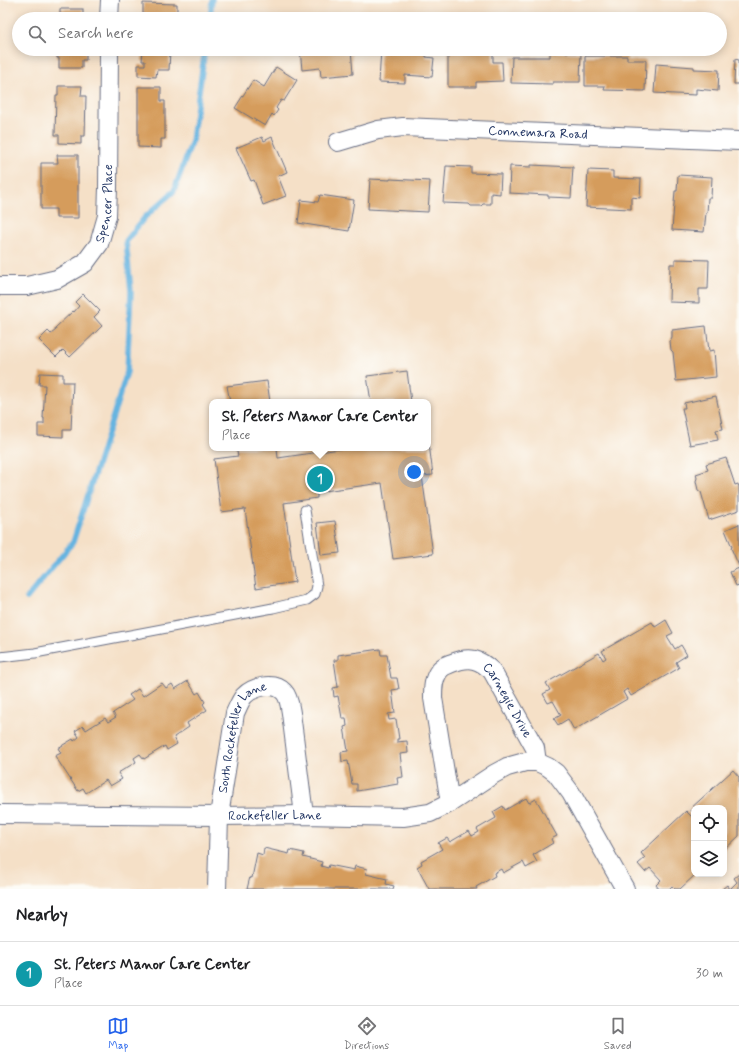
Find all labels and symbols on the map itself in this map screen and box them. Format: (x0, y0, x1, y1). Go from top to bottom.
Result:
street label: Connemara Road (488, 122, 588, 143)
street label: Spencer Place (91, 164, 117, 245)
your location (404, 462, 424, 482)
pin: 1 (307, 464, 333, 494)
street label: Carnegie Drive (479, 658, 536, 741)
street label: South Rockefeller Lane (214, 678, 268, 794)
street label: Rockefeller Lane (228, 806, 322, 824)

